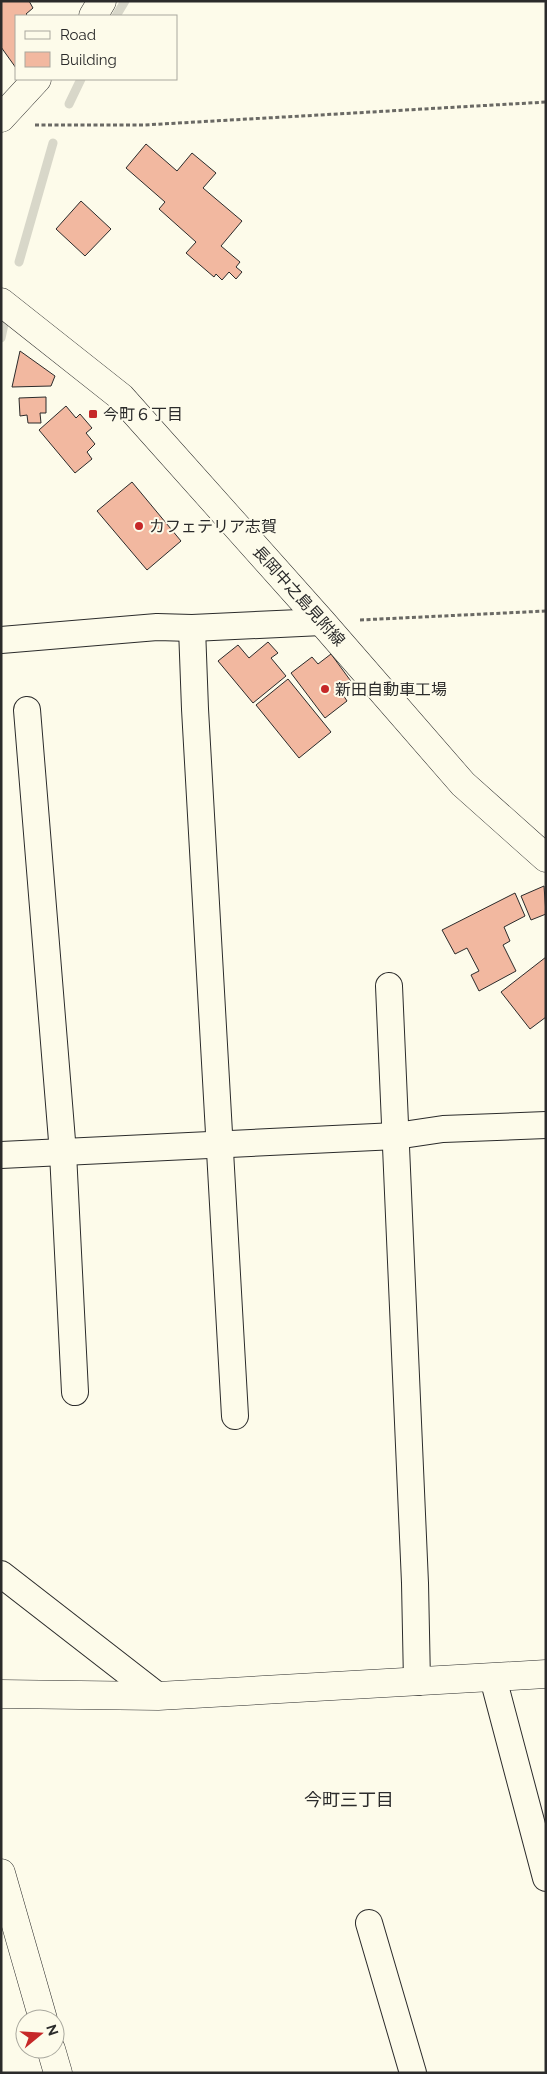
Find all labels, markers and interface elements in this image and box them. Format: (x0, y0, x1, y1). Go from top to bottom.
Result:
legend (15, 15, 178, 80)
text: Road (60, 26, 96, 44)
text: Building (60, 51, 117, 69)
place label: 今町６丁目 (103, 405, 183, 424)
marker: 今町６丁目 (87, 408, 99, 420)
place label: カフェテリア志賀 (149, 517, 277, 536)
marker: カフェテリア志賀 (133, 520, 145, 532)
street label: 長岡中之島見附線 (249, 542, 349, 650)
place label: 新田自動車工場 (335, 680, 447, 699)
marker: 新田自動車工場 (319, 683, 331, 695)
district label: 今町三丁目 (304, 1789, 394, 1810)
north arrow (15, 2009, 65, 2059)
text: N (43, 2022, 62, 2038)

